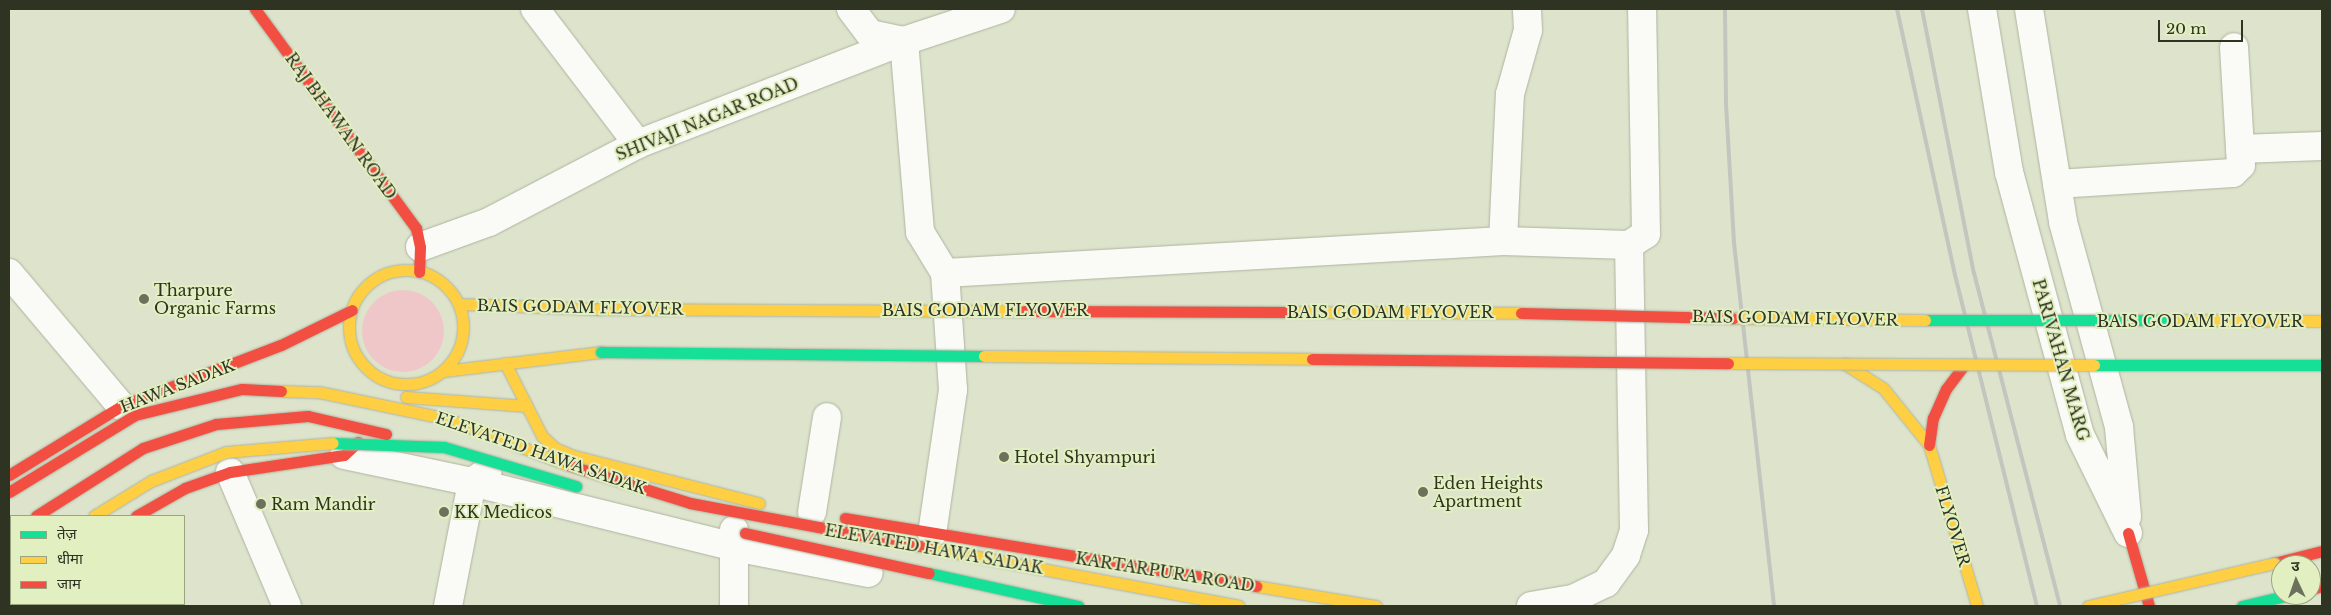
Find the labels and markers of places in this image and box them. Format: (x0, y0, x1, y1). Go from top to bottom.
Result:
place label: Tharpure Organic Farms (154, 280, 276, 318)
marker: Tharpure Organic Farms (138, 293, 150, 305)
place label: Hotel Shyampuri (1014, 447, 1156, 467)
marker: Hotel Shyampuri (998, 451, 1010, 463)
place label: Eden Heights Apartment (1433, 473, 1543, 511)
marker: Eden Heights Apartment (1417, 486, 1429, 498)
place label: Ram Mandir (271, 494, 375, 514)
marker: Ram Mandir (255, 498, 267, 510)
place label: KK Medicos (454, 502, 552, 522)
marker: KK Medicos (438, 506, 450, 518)

